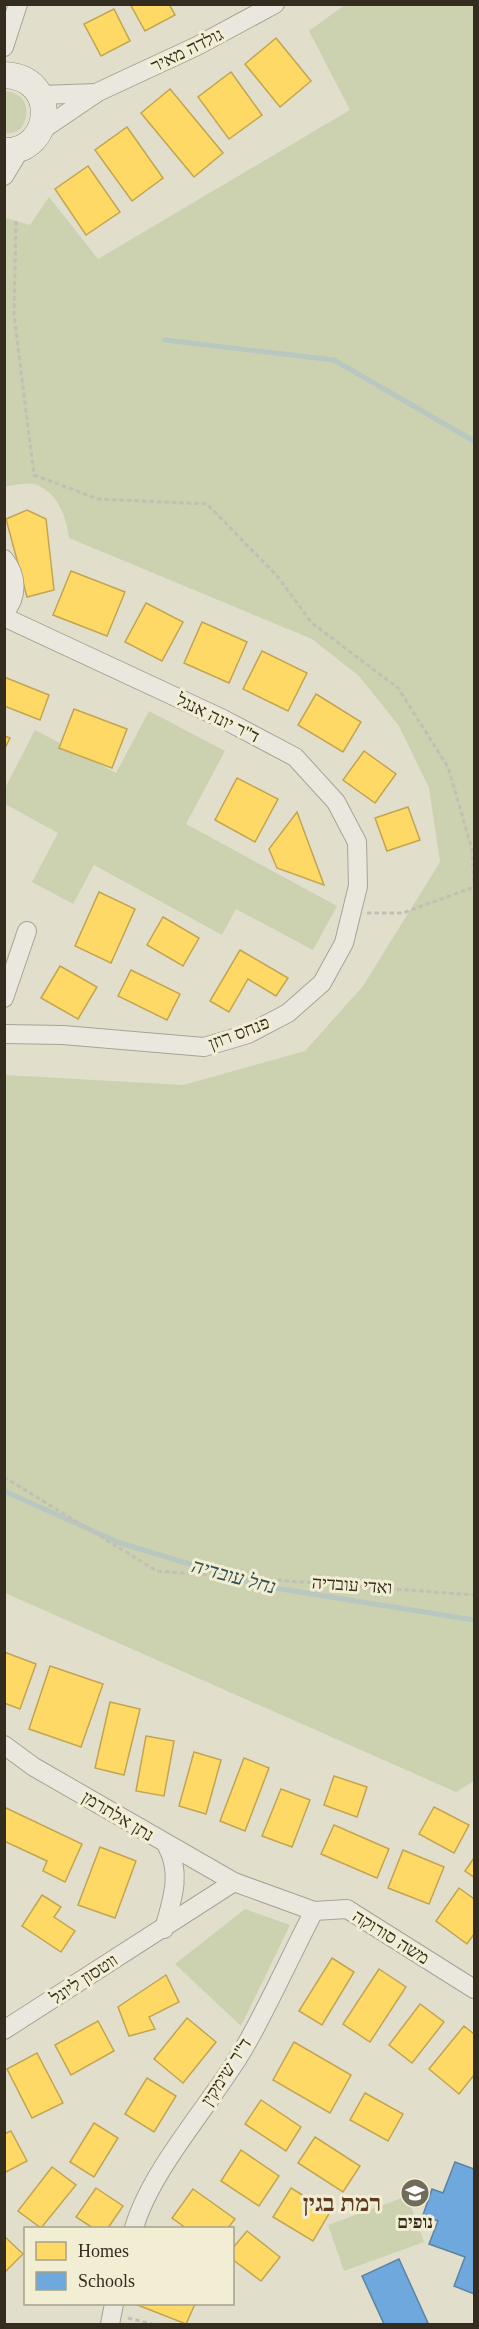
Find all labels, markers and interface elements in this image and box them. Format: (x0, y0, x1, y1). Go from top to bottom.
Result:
street label: גולדה מאיר (148, 24, 226, 76)
street label: ד''ר יונה אנגל (172, 689, 263, 747)
street label: פנחס רוזן (206, 1012, 272, 1054)
water label: נחל עובדיה (190, 1554, 278, 1598)
street label: ואדי עובדיה (311, 1572, 393, 1598)
street label: נתן אלתרמן (78, 1787, 158, 1845)
street label: משה סורוקה (349, 1906, 433, 1968)
street label: ווטסון ליונל (46, 1950, 121, 2009)
street label: ד"ר שימקין (197, 2035, 255, 2109)
school or university icon: נופים (399, 2177, 431, 2209)
district label: רמת בגין (303, 2190, 381, 2217)
place label: נופים (397, 2212, 433, 2232)
legend (24, 2227, 234, 2305)
text: Homes (78, 2241, 129, 2261)
text: Schools (78, 2271, 135, 2291)

